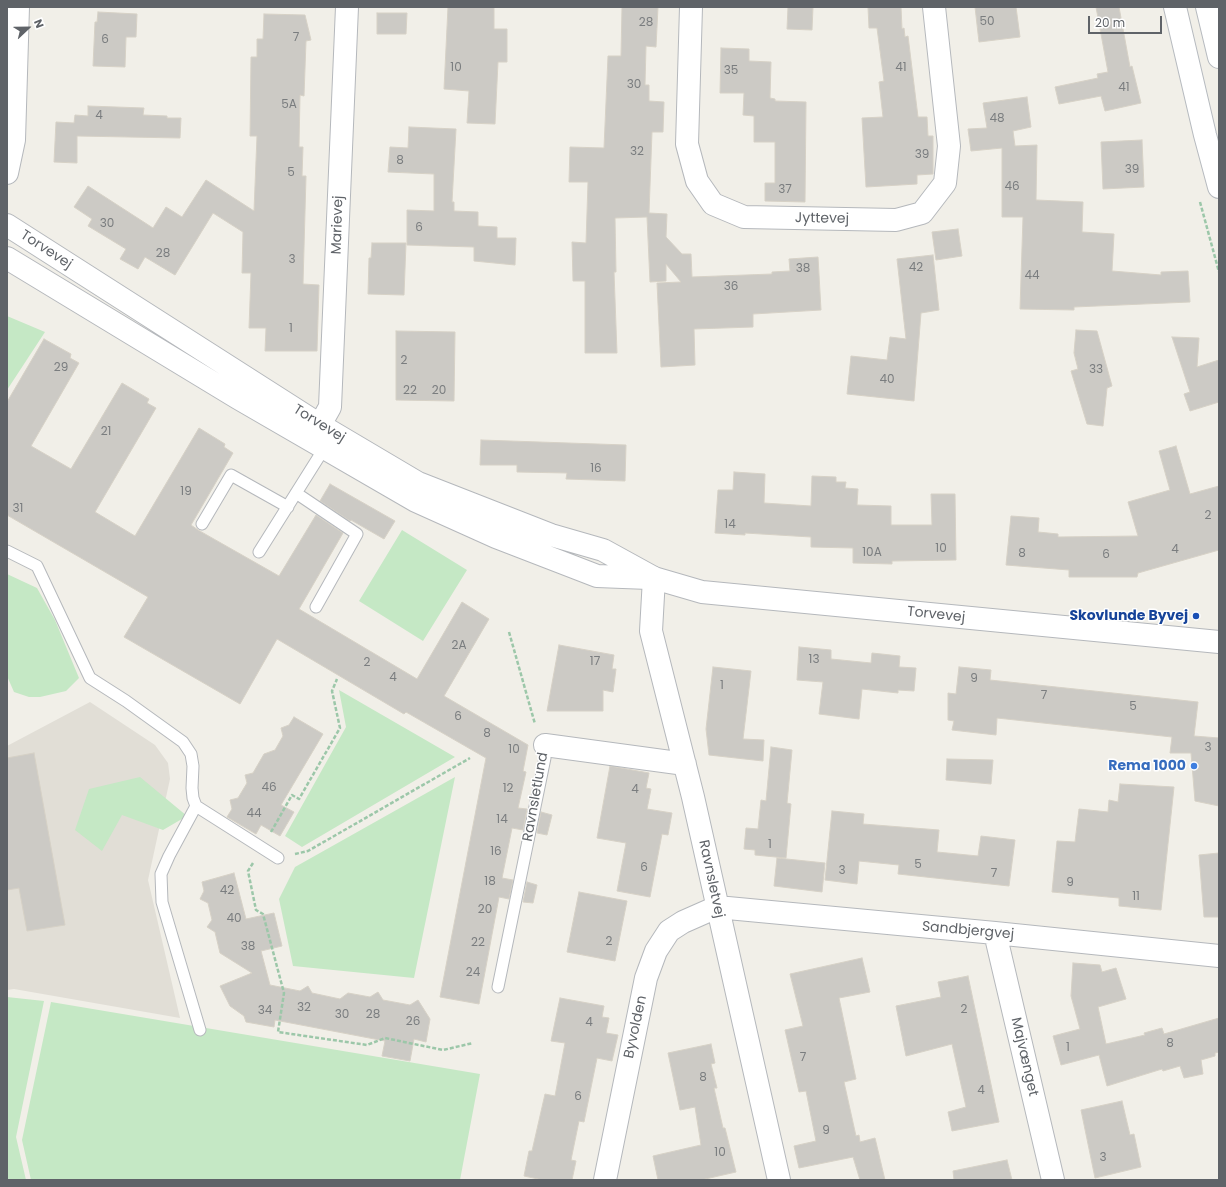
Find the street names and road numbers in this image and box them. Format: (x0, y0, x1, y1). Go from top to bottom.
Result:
street label: Marievej (329, 195, 347, 255)
street label: Jyttevej (795, 210, 849, 228)
street label: Torvevej (17, 227, 75, 273)
street label: Torvevej (290, 401, 348, 447)
street label: Torvevej (906, 604, 966, 626)
street label: Ravnsletlund (520, 751, 552, 843)
street label: Ravnsletvej (695, 838, 727, 920)
street label: Sandbjergvej (921, 919, 1015, 943)
street label: Byvolden (621, 994, 651, 1060)
street label: Majvænget (1007, 1016, 1041, 1098)

